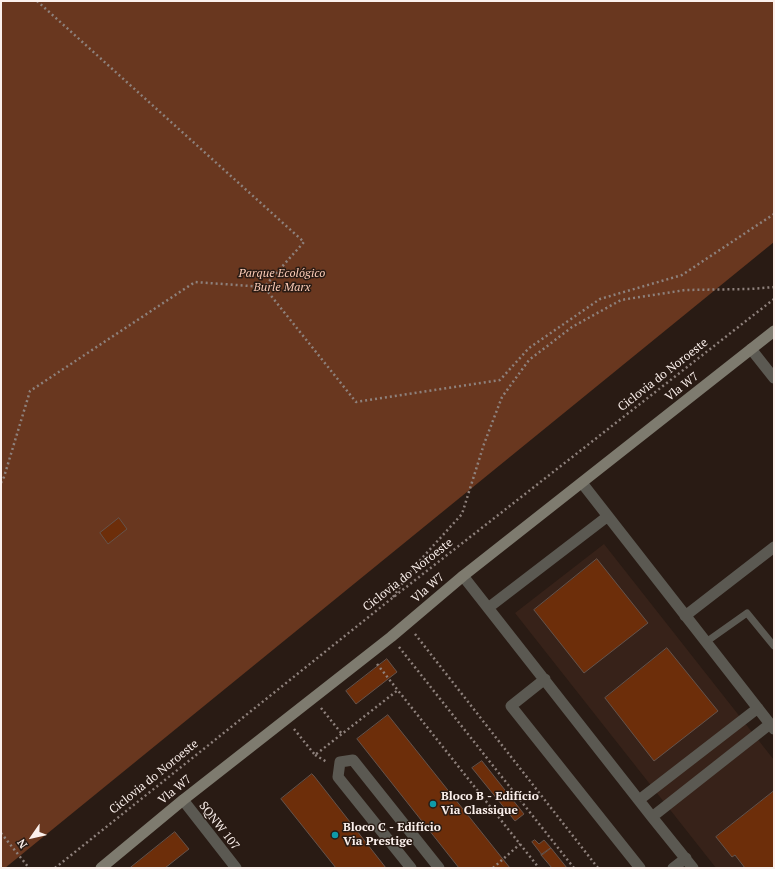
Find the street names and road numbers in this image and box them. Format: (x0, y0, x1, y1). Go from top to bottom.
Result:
street label: Ciclovia do Noroeste (615, 335, 711, 415)
street label: Vla W7 (662, 370, 702, 404)
street label: Ciclovia do Noroeste (360, 535, 456, 615)
street label: Vla W7 (409, 570, 447, 606)
street label: Ciclovia do Noroeste (107, 737, 201, 817)
street label: Vla W7 (156, 772, 194, 808)
street label: SQNW 107 (196, 799, 242, 853)

